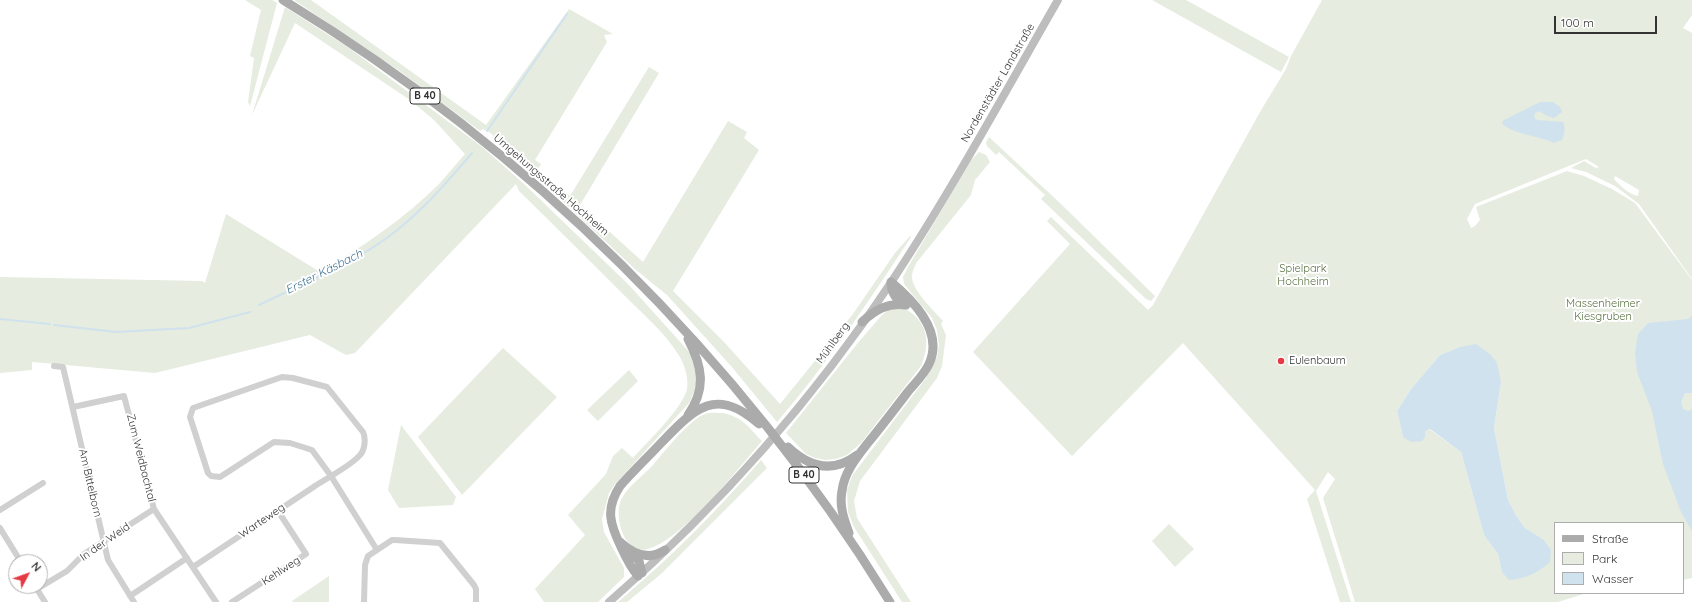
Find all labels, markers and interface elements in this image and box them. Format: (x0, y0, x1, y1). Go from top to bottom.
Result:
scale bar (1556, 8, 1659, 34)
text: 100 m (1561, 15, 1594, 30)
street label: Nordenstädter Landstraße (958, 21, 1038, 145)
road number: B 40 (410, 88, 440, 104)
street label: Umgehungsstraße Hochheim (491, 131, 611, 239)
water label: Erster Käsbach (283, 246, 365, 298)
park label: Spielpark Hochheim (1277, 262, 1329, 288)
park label: Massenheimer Kiesgruben (1566, 297, 1640, 323)
street label: Mühlberg (814, 320, 852, 366)
place label: Eulenbaum (1289, 354, 1346, 368)
marker: Eulenbaum (1276, 356, 1286, 366)
street label: Zum Weidbachtal (124, 413, 158, 503)
street label: Am Bittelborn (76, 448, 104, 518)
road number: B 40 (789, 467, 819, 483)
street label: Warteweg (237, 501, 287, 541)
street label: In der Weid (77, 520, 133, 564)
legend (1554, 522, 1684, 594)
text: Straße (1592, 531, 1629, 546)
text: Park (1592, 551, 1617, 566)
north arrow (8, 554, 48, 594)
street label: Kehlweg (259, 554, 303, 588)
text: N (28, 559, 44, 574)
text: Wasser (1592, 571, 1633, 586)

